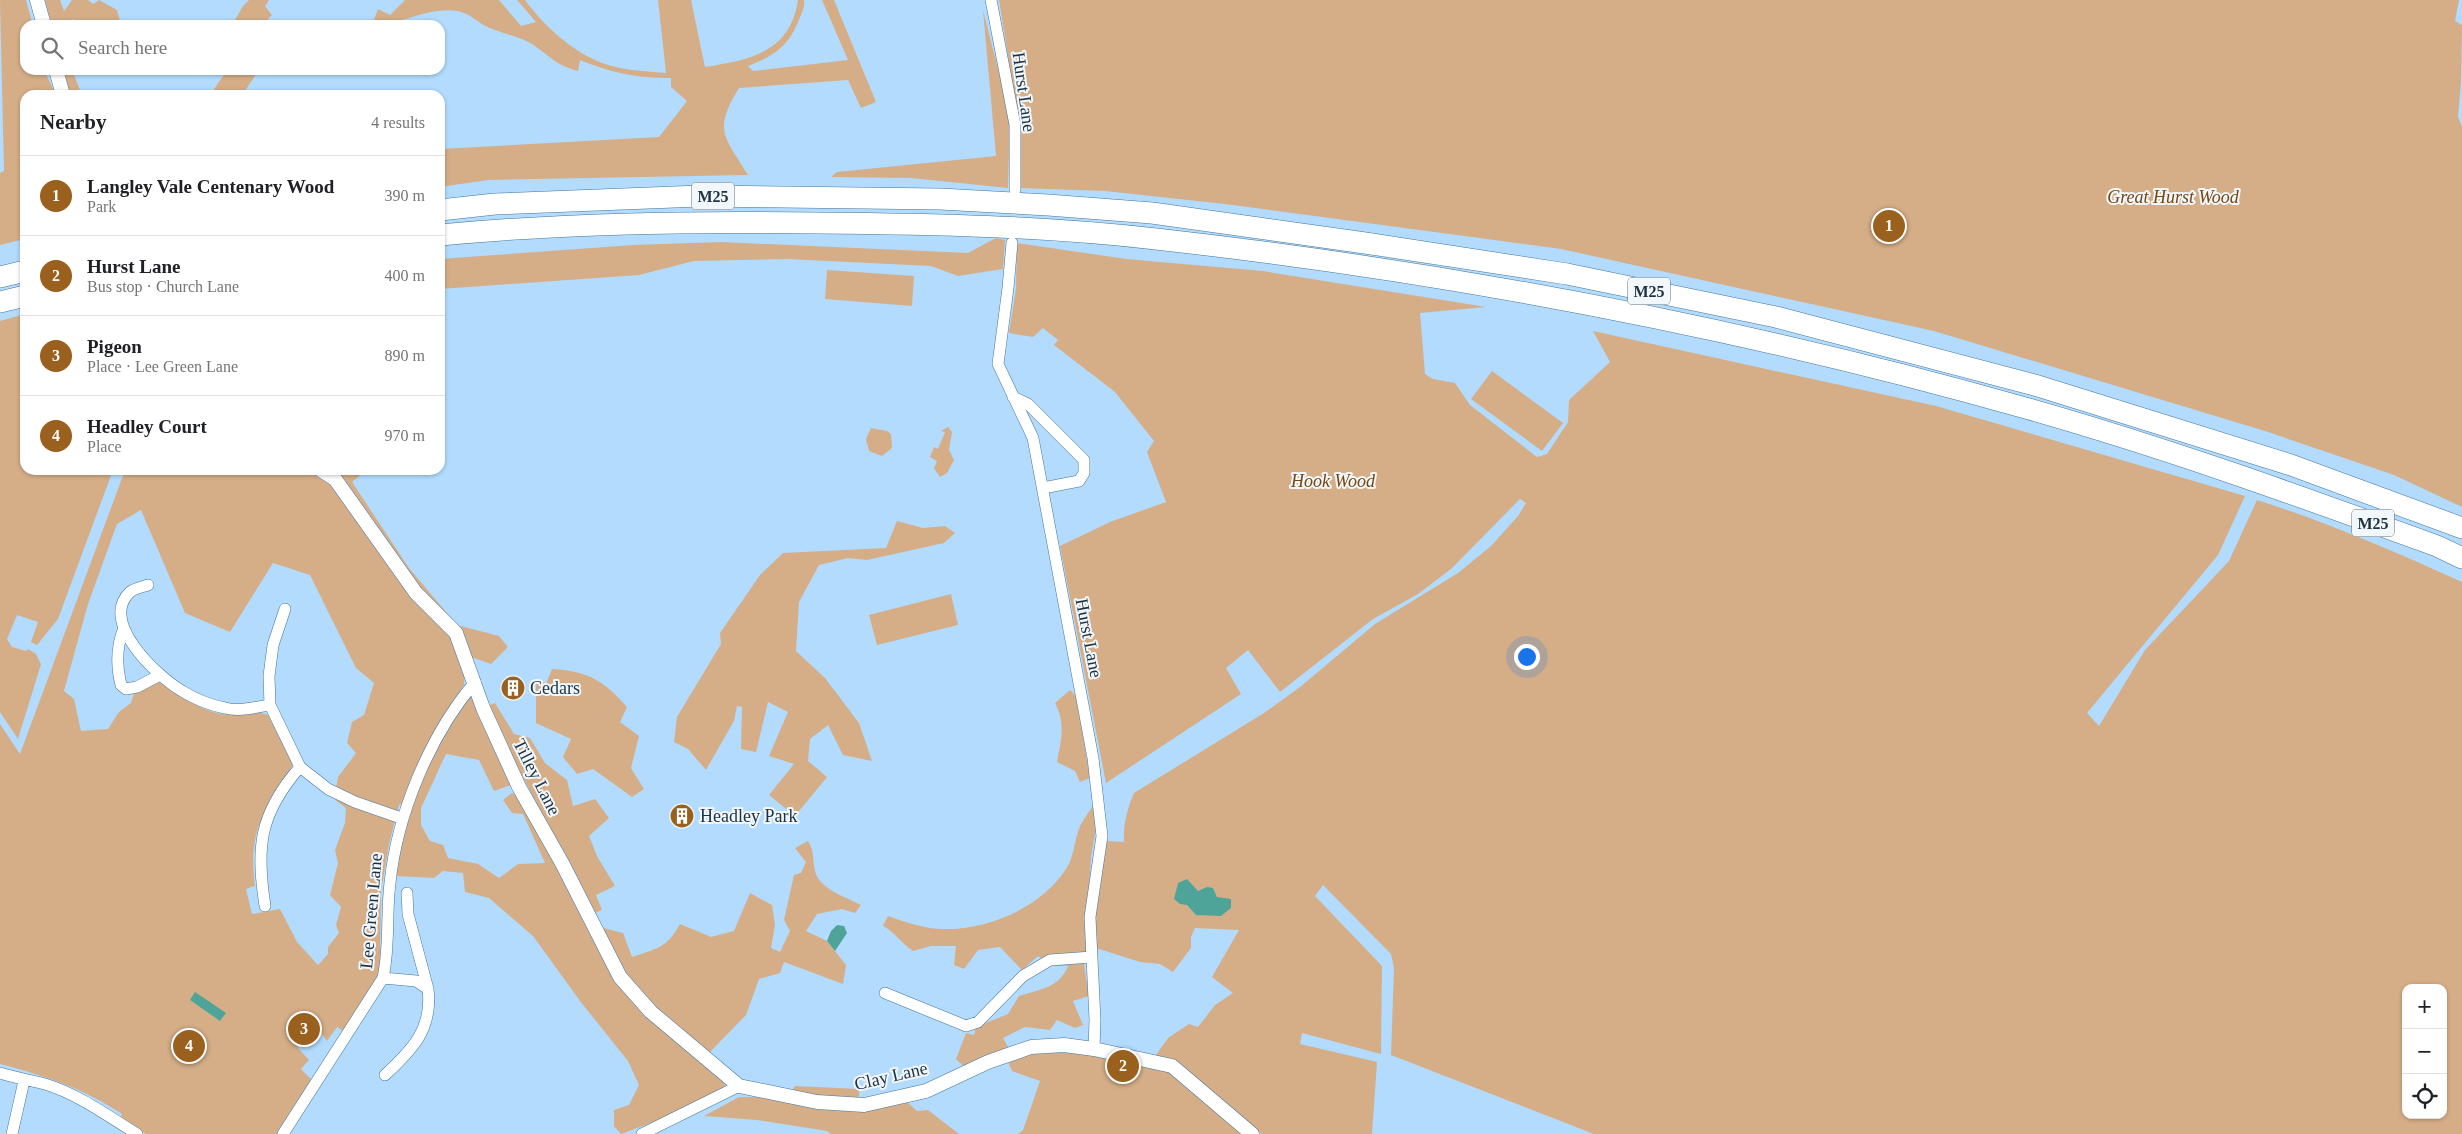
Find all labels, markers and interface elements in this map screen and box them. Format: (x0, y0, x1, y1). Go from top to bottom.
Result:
search box (20, 20, 445, 75)
icon: search (38, 34, 66, 62)
text: Search here (78, 37, 167, 58)
street label: Hurst Lane (1008, 51, 1040, 133)
text: Nearby (40, 110, 107, 134)
text: 4 results (371, 114, 425, 131)
text: Langley Vale Centenary Wood (87, 176, 334, 197)
road number: M25 (692, 182, 734, 210)
text: 1 (52, 187, 60, 204)
text: 390 m (385, 187, 425, 204)
park label: Great Hurst Wood (2107, 187, 2240, 207)
text: Park (87, 198, 116, 215)
pin: 1 (1873, 207, 1905, 245)
text: Hurst Lane (87, 256, 180, 277)
text: 2 (52, 267, 60, 284)
text: 400 m (385, 267, 425, 284)
text: Bus stop · Church Lane (87, 278, 239, 295)
road number: M25 (1628, 278, 1670, 304)
text: Pigeon (87, 336, 142, 357)
text: 3 (52, 347, 60, 364)
text: 890 m (385, 347, 425, 364)
text: Place · Lee Green Lane (87, 358, 238, 375)
text: Headley Court (87, 416, 207, 437)
text: 4 (52, 427, 60, 444)
text: 970 m (385, 427, 425, 444)
text: Place (87, 438, 122, 455)
park label: Hook Wood (1290, 471, 1376, 491)
road number: M25 (2352, 509, 2394, 536)
street label: Hurst Lane (1072, 597, 1106, 679)
your location (1514, 644, 1540, 670)
building icon: Cedars (500, 675, 526, 701)
place label: Cedars (530, 678, 580, 698)
street label: Tilley Lane (509, 736, 565, 818)
building icon: Headley Park (669, 803, 695, 829)
place label: Headley Park (700, 806, 797, 826)
street label: Lee Green Lane (356, 852, 386, 970)
map controls (2402, 984, 2447, 1119)
button: + (2402, 984, 2447, 1029)
pin: 3 (288, 1010, 320, 1048)
pin: 4 (173, 1027, 205, 1065)
button: − (2402, 1029, 2447, 1074)
pin: 2 (1107, 1047, 1139, 1085)
street label: Clay Lane (852, 1058, 930, 1094)
button: locate (2402, 1074, 2447, 1119)

